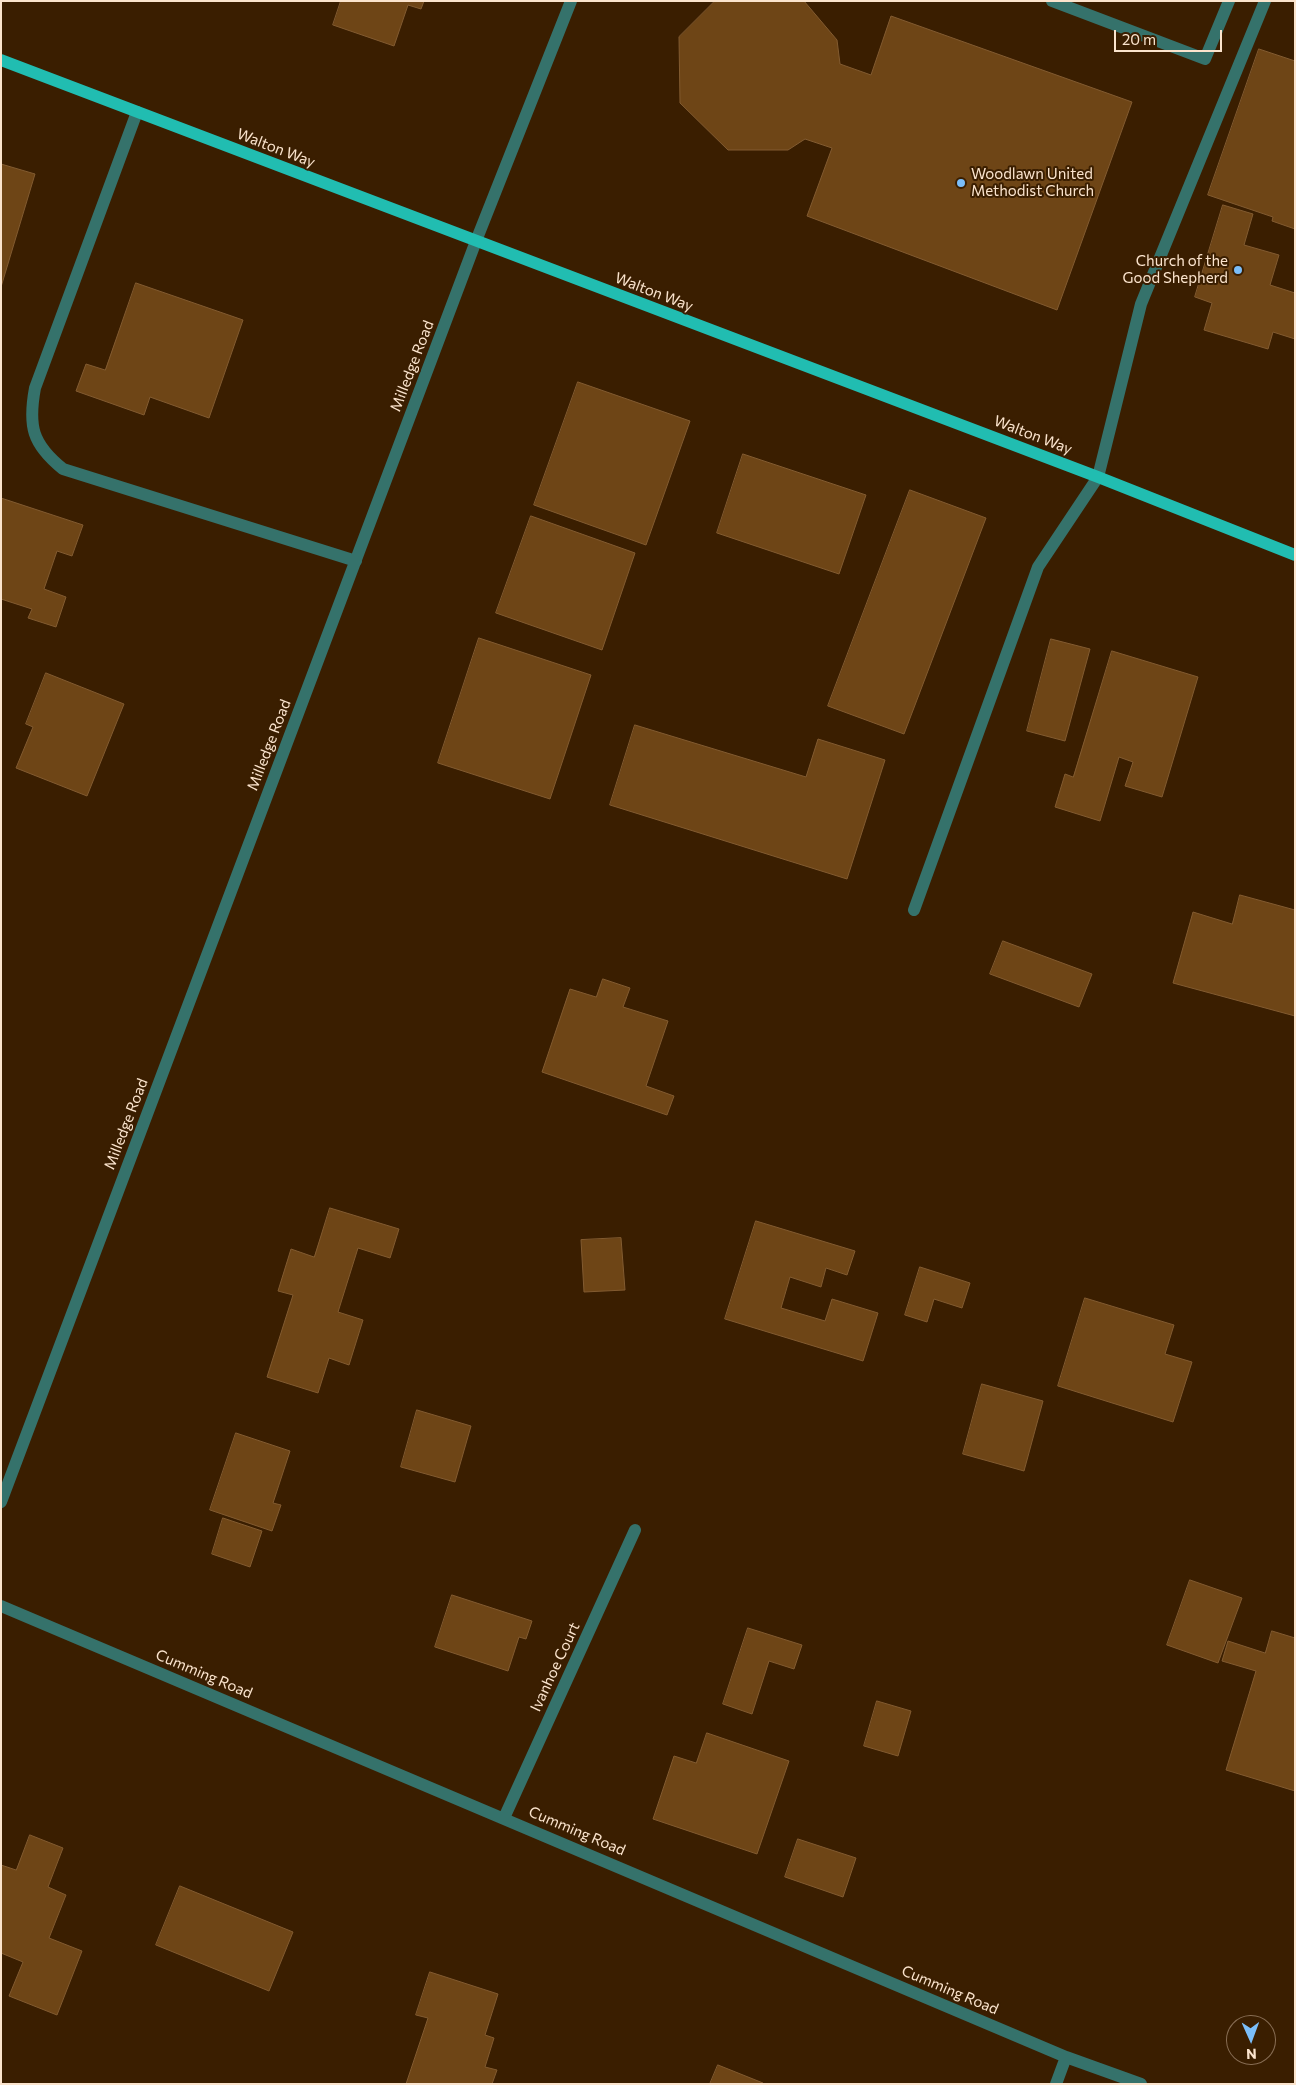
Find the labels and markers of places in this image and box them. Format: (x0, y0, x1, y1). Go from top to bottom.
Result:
place label: Woodlawn United Methodist Church (971, 165, 1094, 200)
marker: Woodlawn United Methodist Church (955, 177, 967, 189)
place label: Church of the Good Shepherd (1122, 252, 1228, 287)
marker: Church of the Good Shepherd (1232, 264, 1244, 276)

